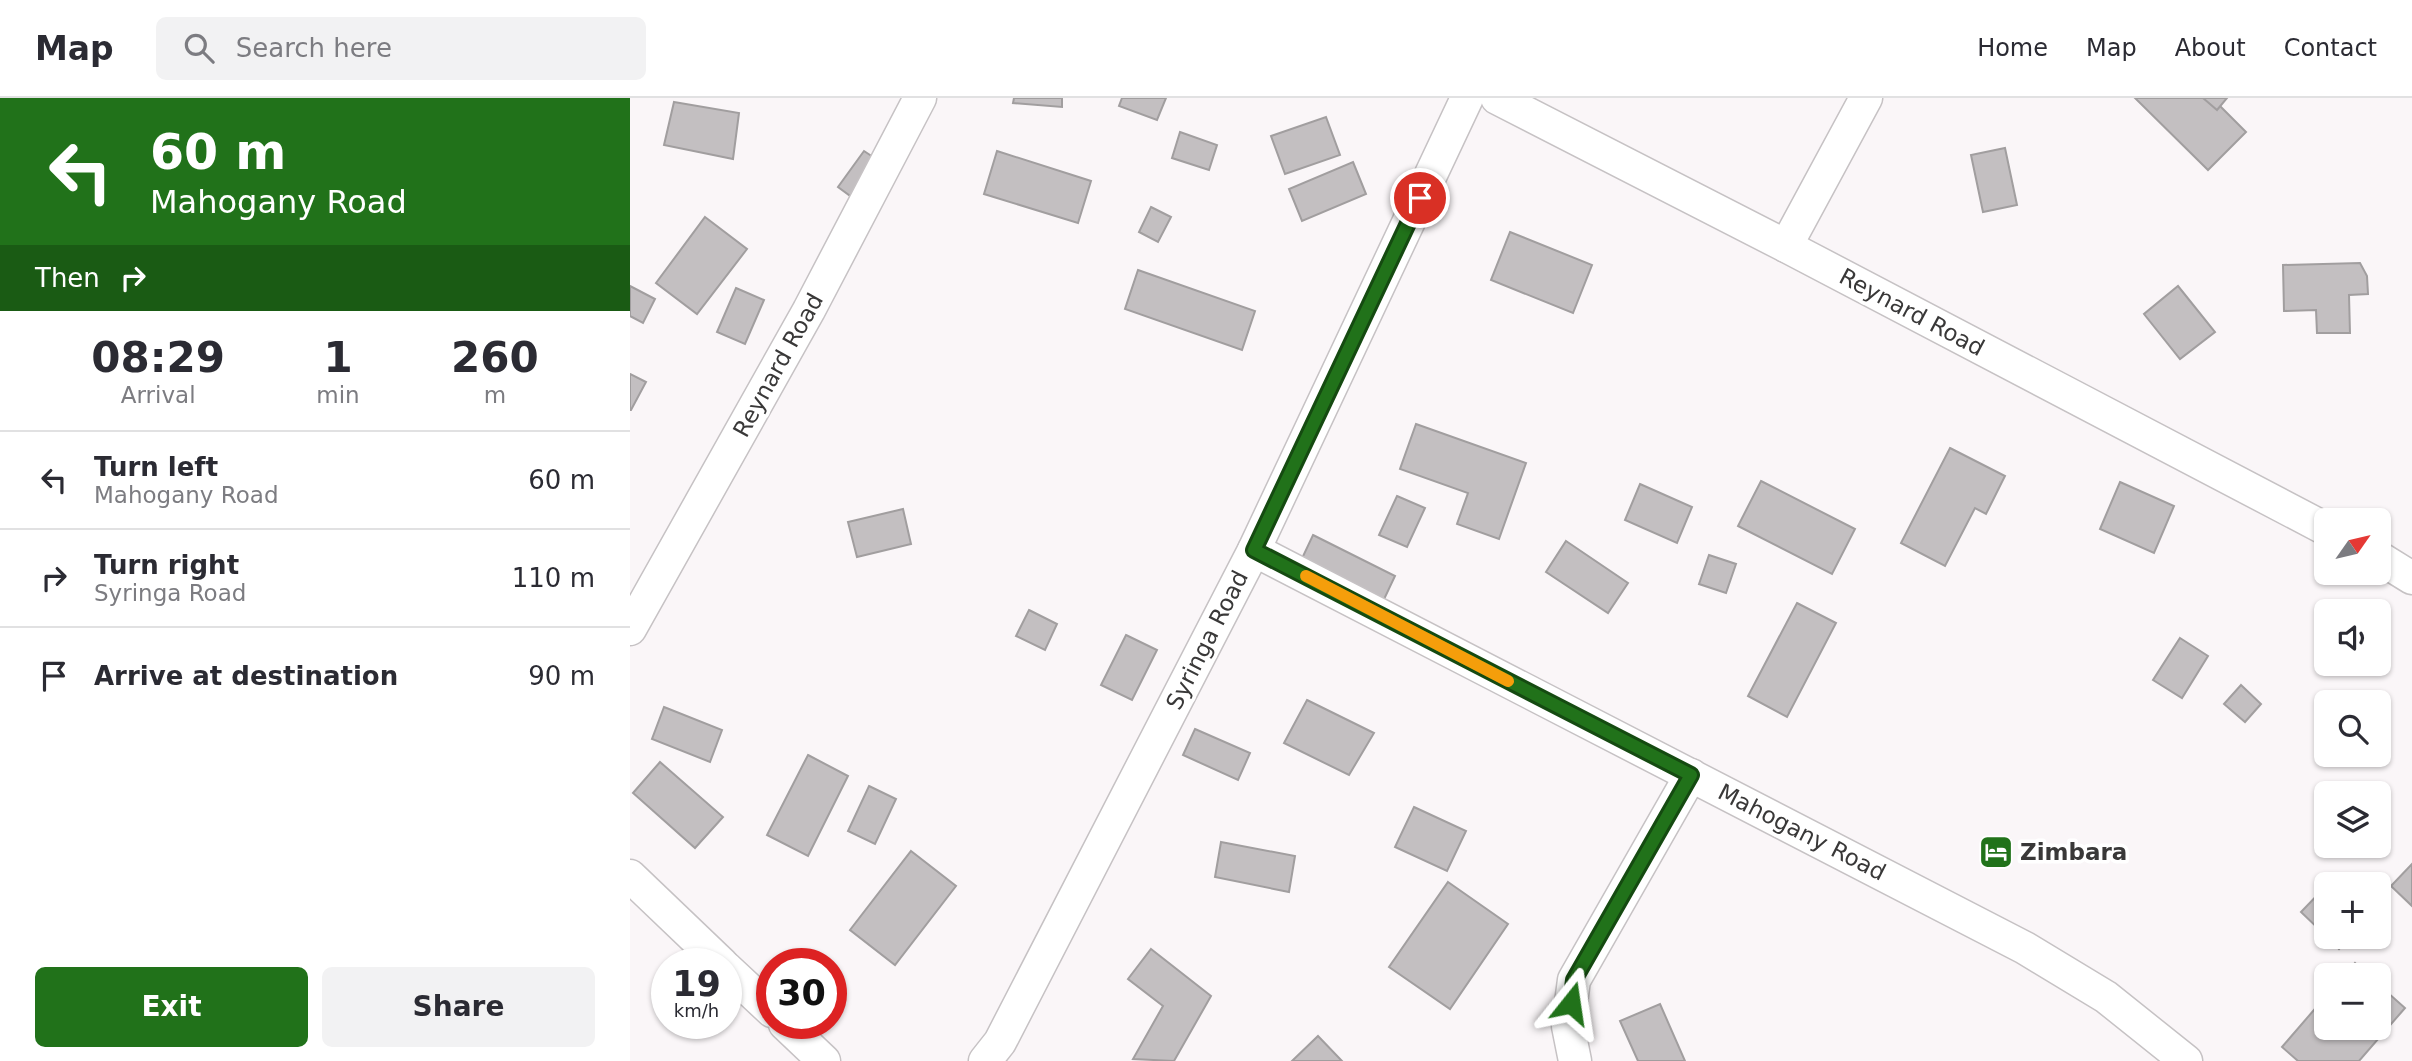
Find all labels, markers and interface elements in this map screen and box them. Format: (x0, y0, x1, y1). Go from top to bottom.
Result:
search box (156, 17, 646, 80)
text: Map (35, 29, 114, 68)
icon: search (180, 29, 218, 67)
text: Search here (236, 33, 392, 63)
text: Home (1977, 34, 2048, 62)
text: Map (2086, 34, 2137, 62)
text: About (2175, 34, 2246, 62)
text: Contact (2284, 34, 2377, 62)
text: 60 m (150, 124, 286, 181)
icon: left (35, 126, 126, 217)
pin (1390, 168, 1450, 228)
icon: arrive (1401, 179, 1439, 217)
text: Mahogany Road (150, 183, 407, 221)
icon: right (114, 259, 152, 297)
text: Then (35, 263, 100, 293)
street label: Reynard Road (1835, 263, 1989, 361)
street label: Reynard Road (728, 289, 828, 441)
text: 08:29 (91, 333, 225, 382)
text: 1 (323, 333, 353, 382)
text: 260 (451, 333, 539, 382)
text: Arrival (121, 382, 196, 408)
text: min (316, 382, 360, 408)
text: m (484, 382, 506, 408)
text: Turn left (94, 452, 218, 482)
icon: left (35, 461, 73, 499)
text: 60 m (528, 465, 595, 495)
text: Mahogany Road (94, 482, 279, 508)
north arrow (2314, 508, 2390, 584)
map controls (2314, 508, 2391, 1040)
text: Turn right (94, 550, 239, 580)
icon: right (35, 559, 73, 597)
text: 110 m (512, 563, 595, 593)
street label: Syringa Road (1161, 566, 1253, 714)
text: Syringa Road (94, 580, 246, 606)
button: sound (2314, 599, 2391, 676)
icon: arrive (35, 657, 73, 695)
text: Arrive at destination (94, 661, 398, 691)
text: 90 m (528, 661, 595, 691)
button: search (2314, 690, 2391, 767)
street label: Mahogany Road (1714, 779, 1890, 885)
button: layers (2314, 781, 2391, 858)
hotel icon: Zimbara (1977, 833, 2015, 871)
place label: Zimbara (2020, 839, 2127, 865)
button: + (2314, 872, 2391, 949)
speed limit sign: 30 (756, 948, 847, 1039)
button: − (2314, 963, 2391, 1040)
text: 19 (672, 964, 721, 1004)
position arrow (1534, 966, 1608, 1040)
button: Exit (35, 967, 308, 1047)
button: Share (322, 967, 595, 1047)
text: km/h (674, 1000, 719, 1021)

